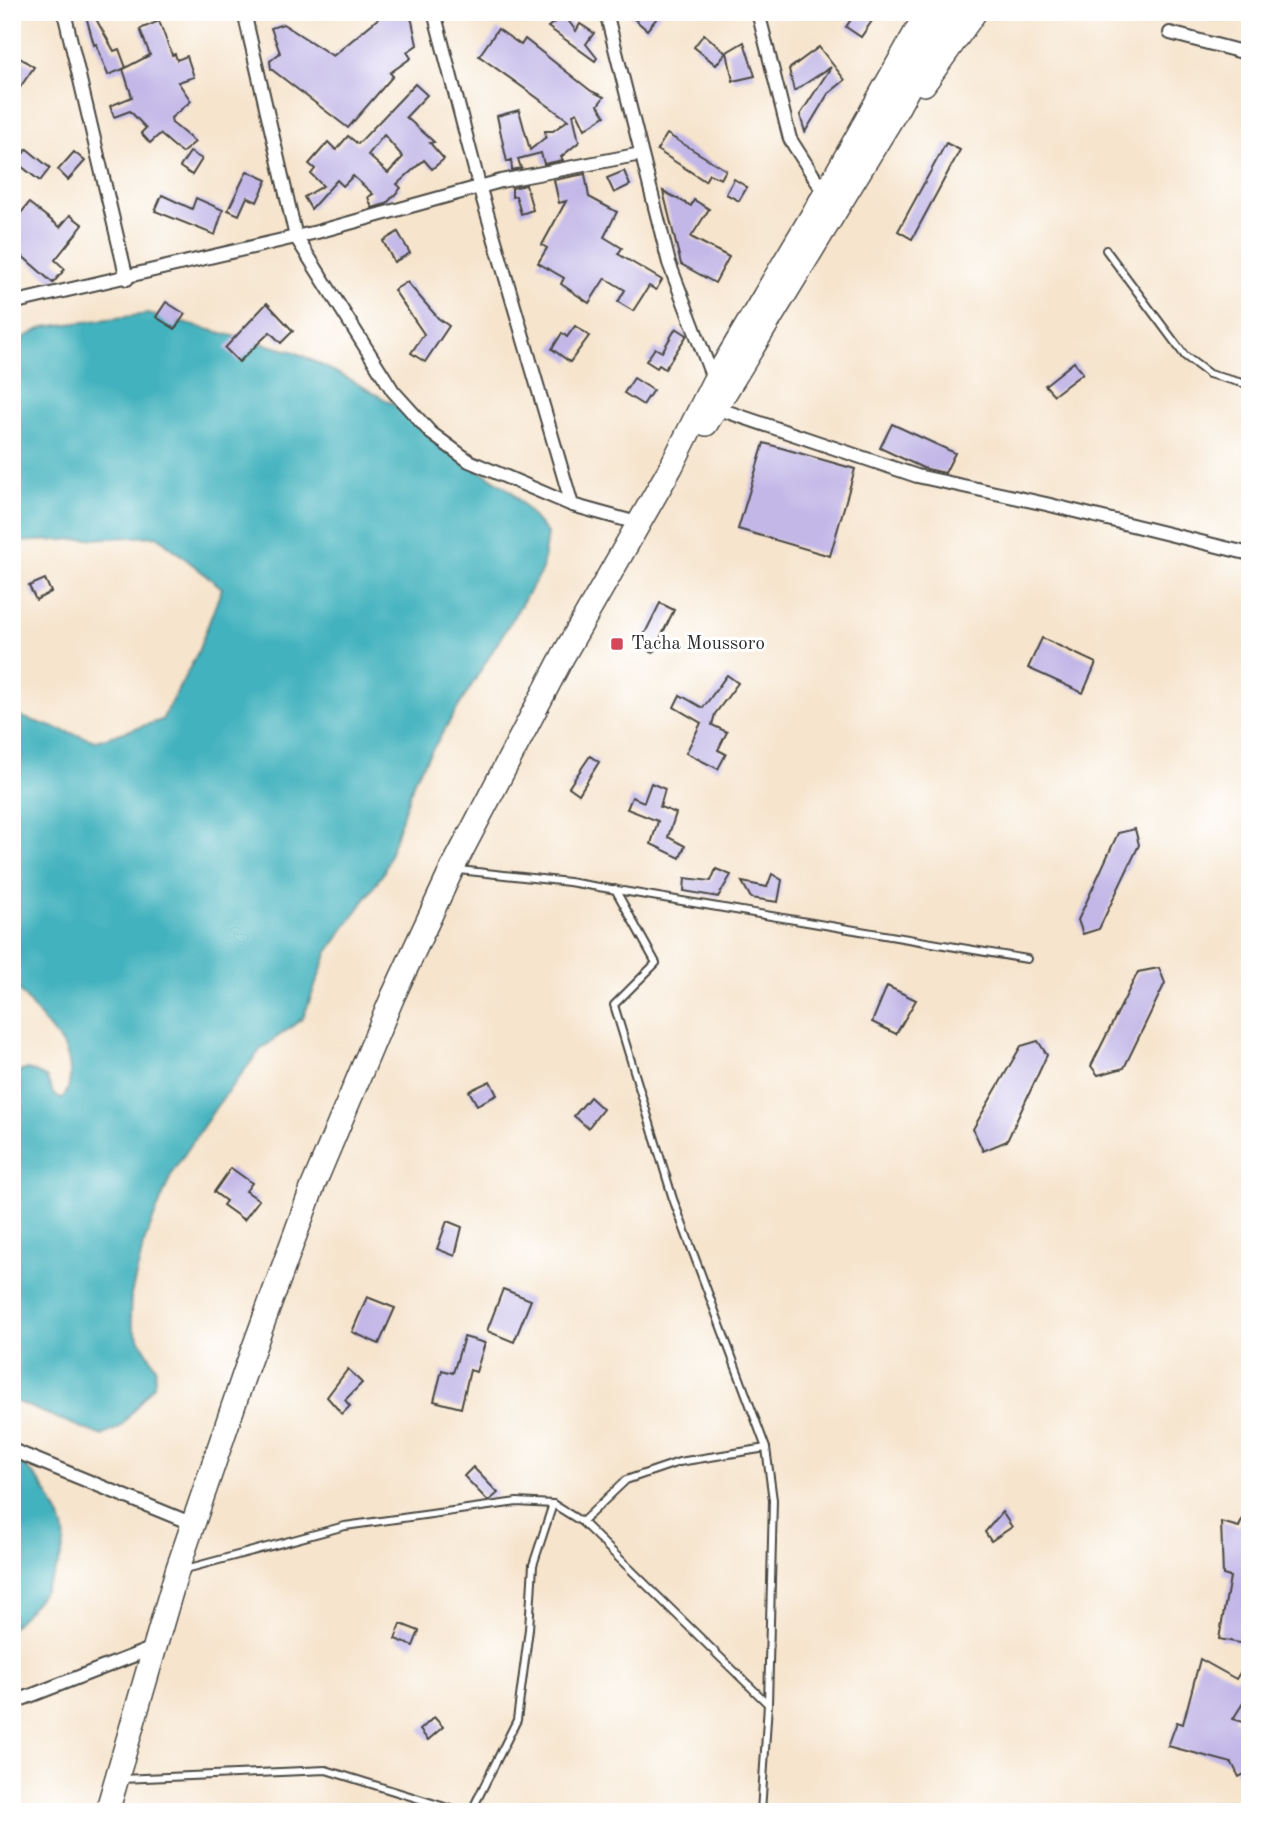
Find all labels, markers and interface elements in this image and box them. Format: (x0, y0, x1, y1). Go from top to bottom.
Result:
place label: Tacha Moussoro (631, 635, 765, 654)
marker: Tacha Moussoro (609, 636, 625, 652)

